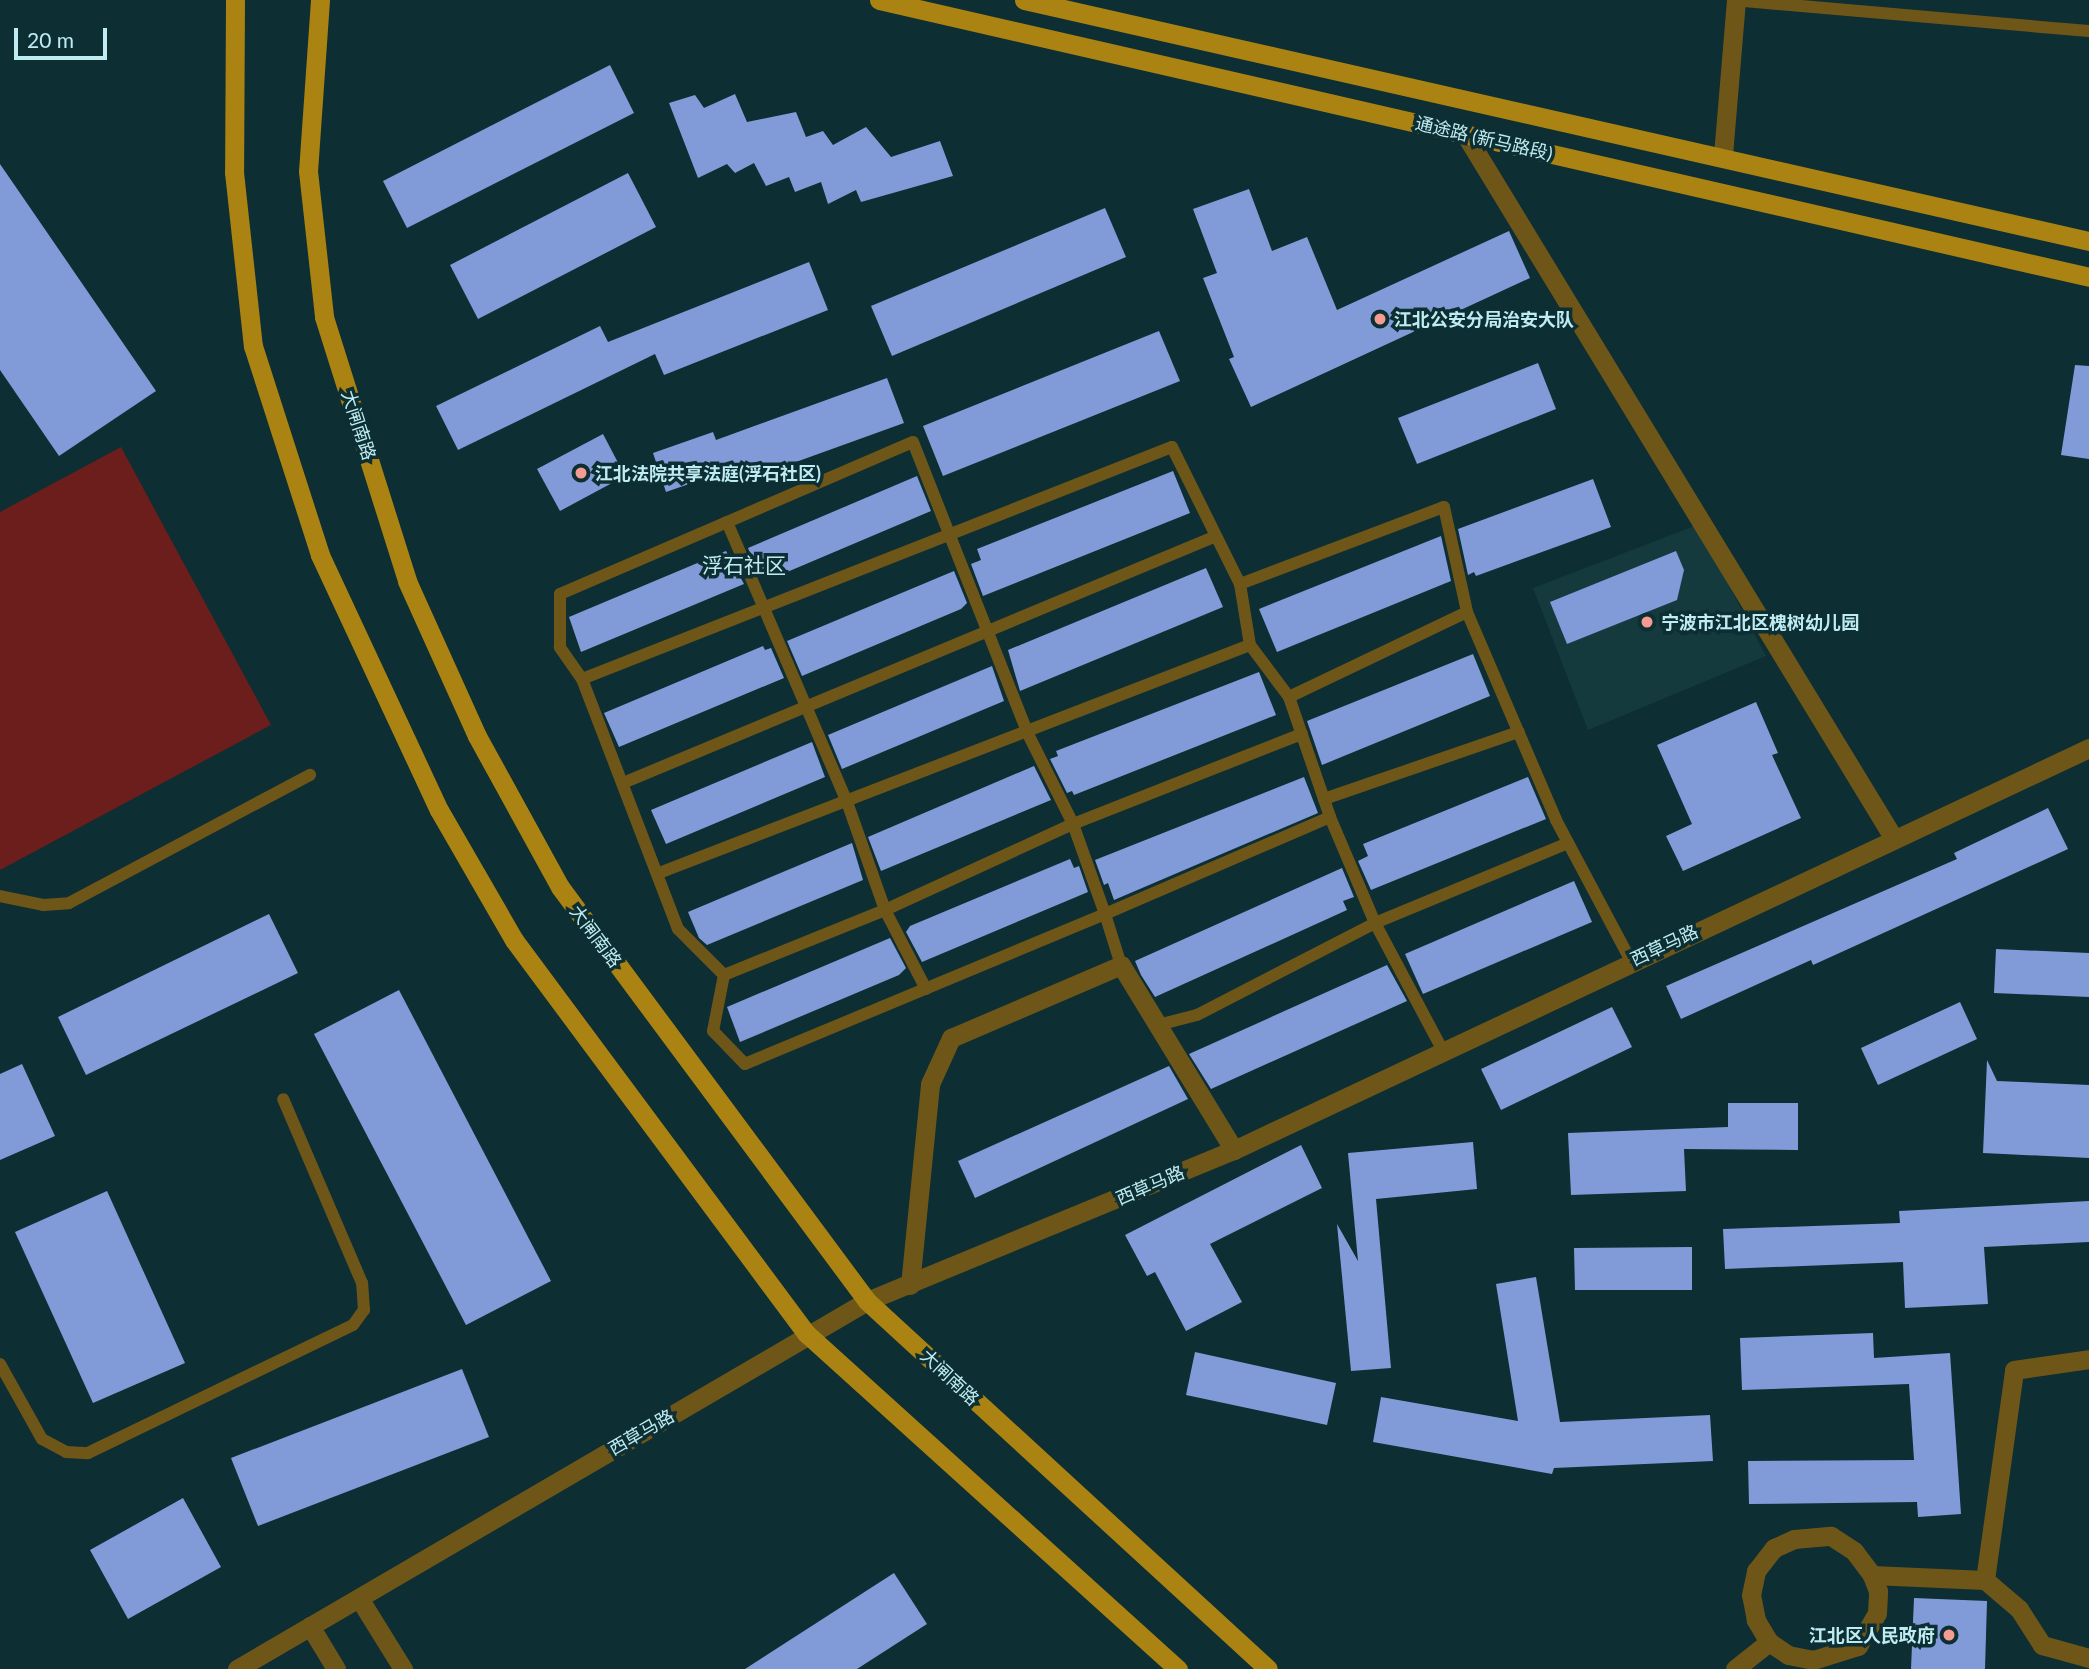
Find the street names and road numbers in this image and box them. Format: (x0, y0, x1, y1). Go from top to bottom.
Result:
street label: 通途路 (新马路段) (1413, 112, 1555, 164)
street label: 大闸南路 (338, 387, 380, 463)
street label: 大闸南路 (566, 901, 626, 971)
street label: 西草马路 (1627, 920, 1701, 970)
street label: 西草马路 (1113, 1161, 1187, 1209)
street label: 大闸南路 (916, 1345, 984, 1409)
street label: 西草马路 (604, 1405, 678, 1459)

